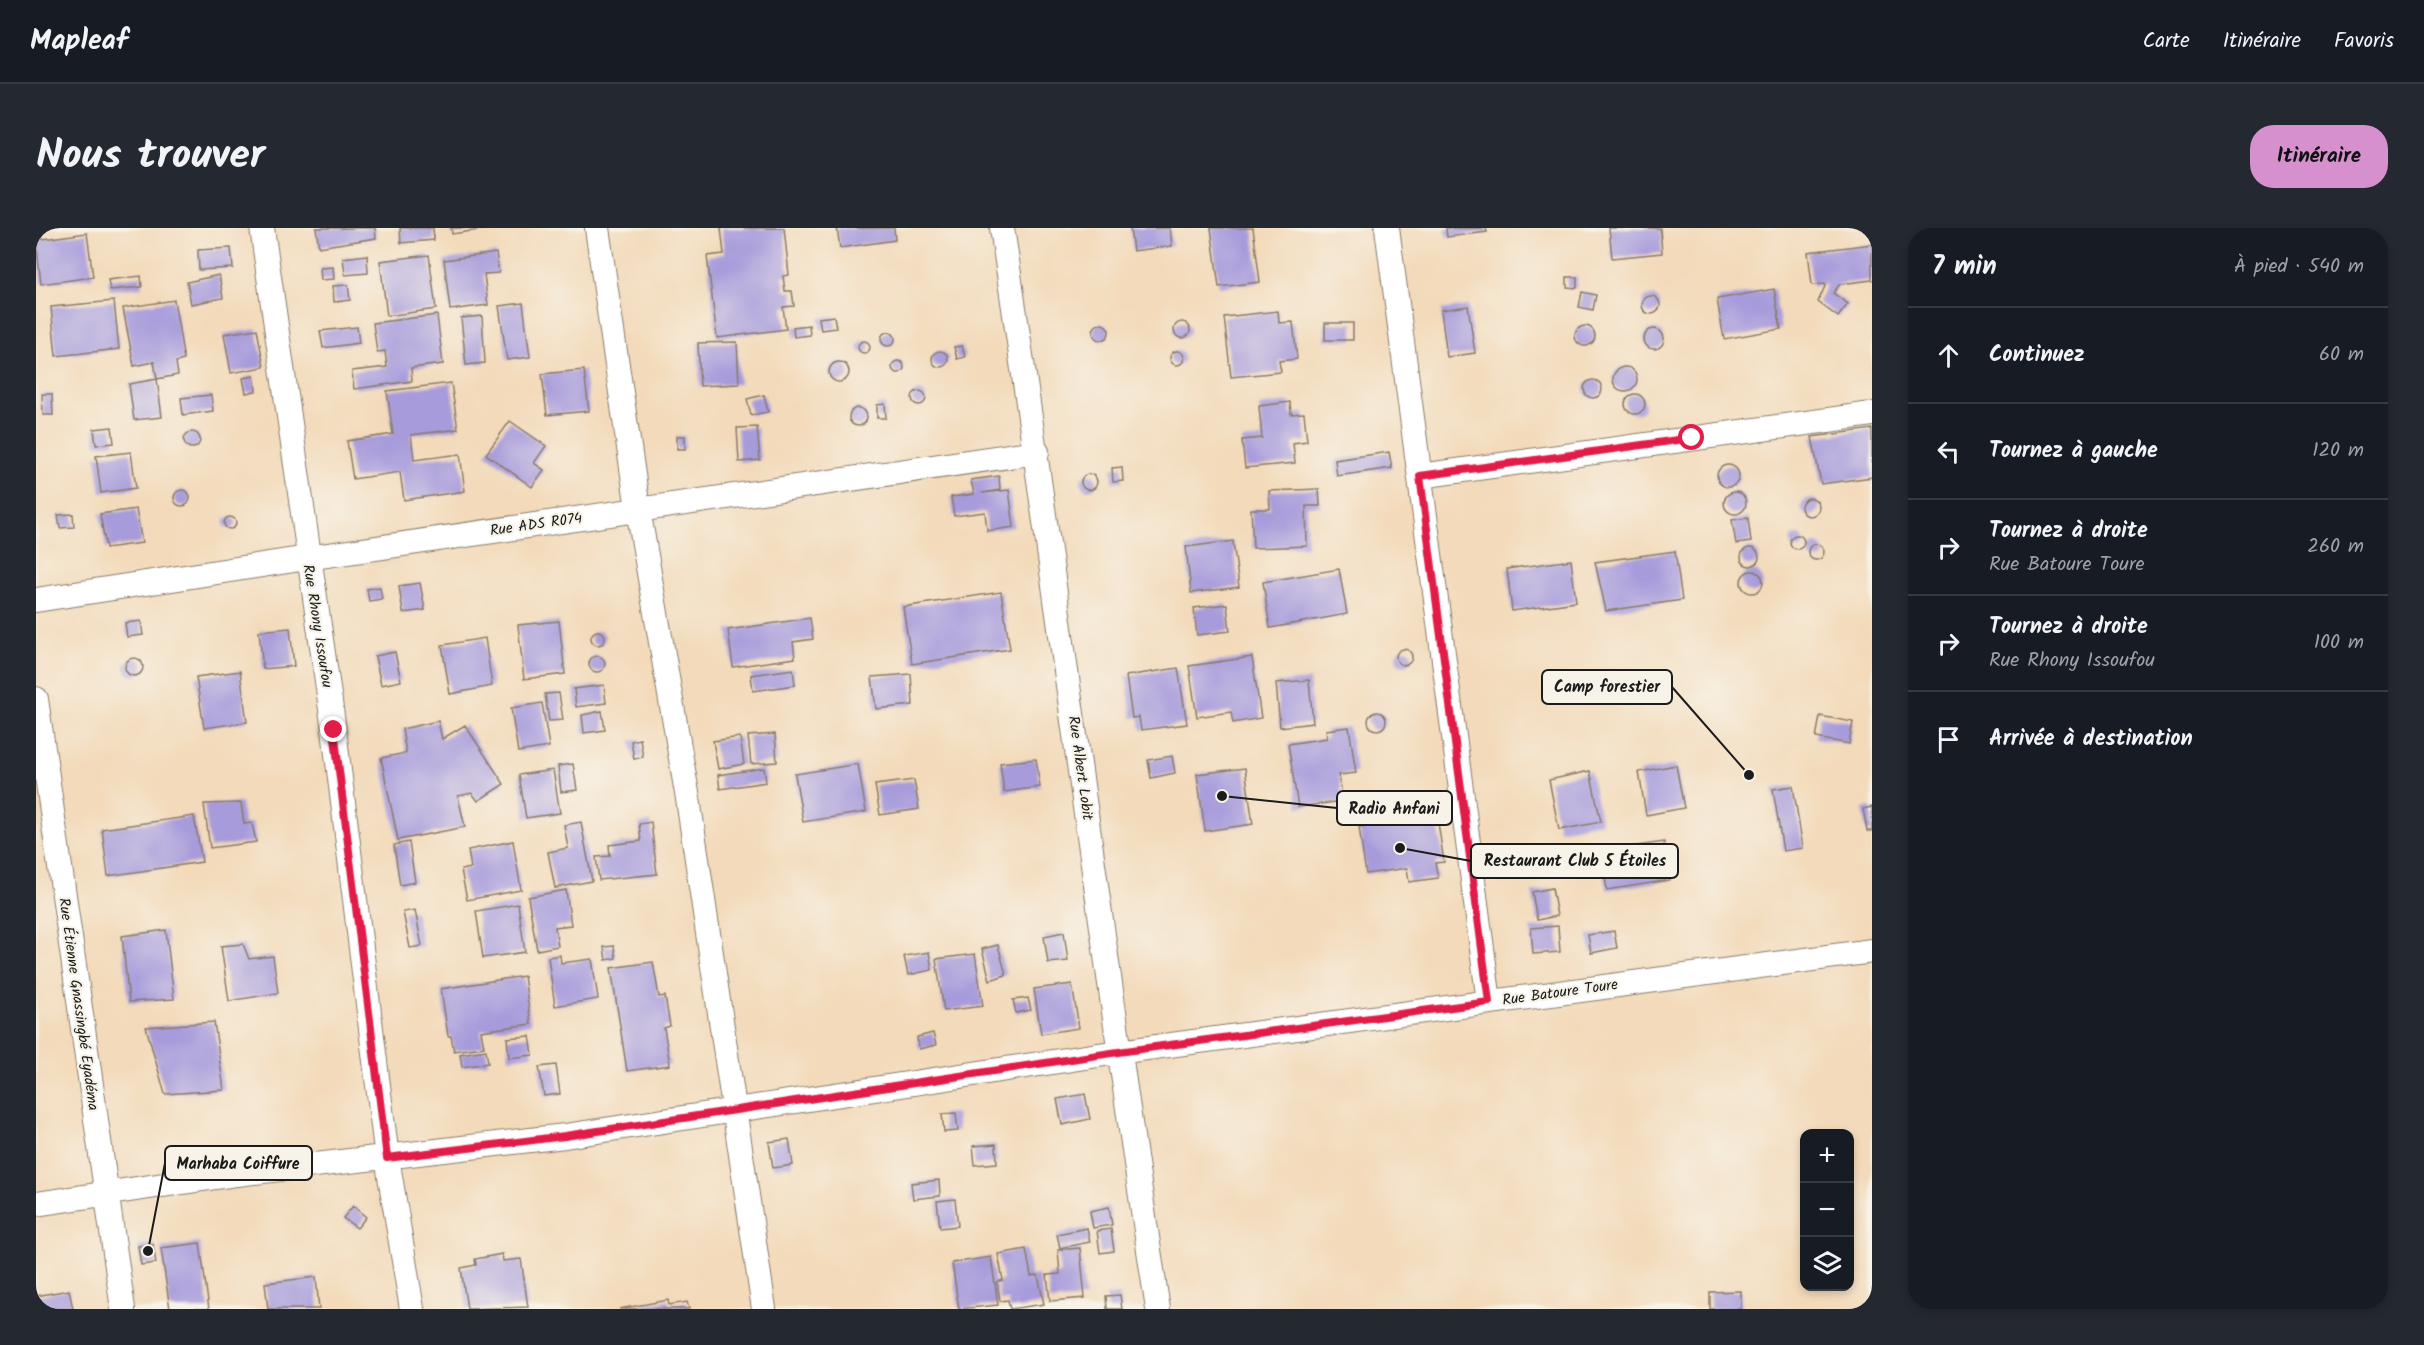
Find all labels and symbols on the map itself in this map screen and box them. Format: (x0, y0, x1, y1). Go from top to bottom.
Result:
route start (1678, 424, 1704, 450)
street label: Rue ADS R074 (488, 507, 584, 543)
street label: Rue Rhony Issoufou (295, 563, 339, 690)
callout: Camp forestier (1542, 670, 1672, 704)
text: Camp forestier (1554, 675, 1661, 700)
street label: Rue Albert Lobit (1061, 714, 1099, 822)
route end (320, 716, 346, 742)
callout: Radio Anfani (1337, 791, 1452, 825)
text: Radio Anfani (1348, 797, 1440, 822)
callout: Restaurant Club 5 Étoiles (1471, 844, 1678, 878)
text: Restaurant Club 5 Étoiles (1484, 849, 1667, 874)
street label: Rue Étienne Gnassingbé Eyadéma (51, 896, 105, 1112)
street label: Rue Batoure Toure (1501, 973, 1620, 1013)
callout: Marhaba Coiffure (165, 1146, 312, 1180)
text: Marhaba Coiffure (176, 1152, 300, 1177)

